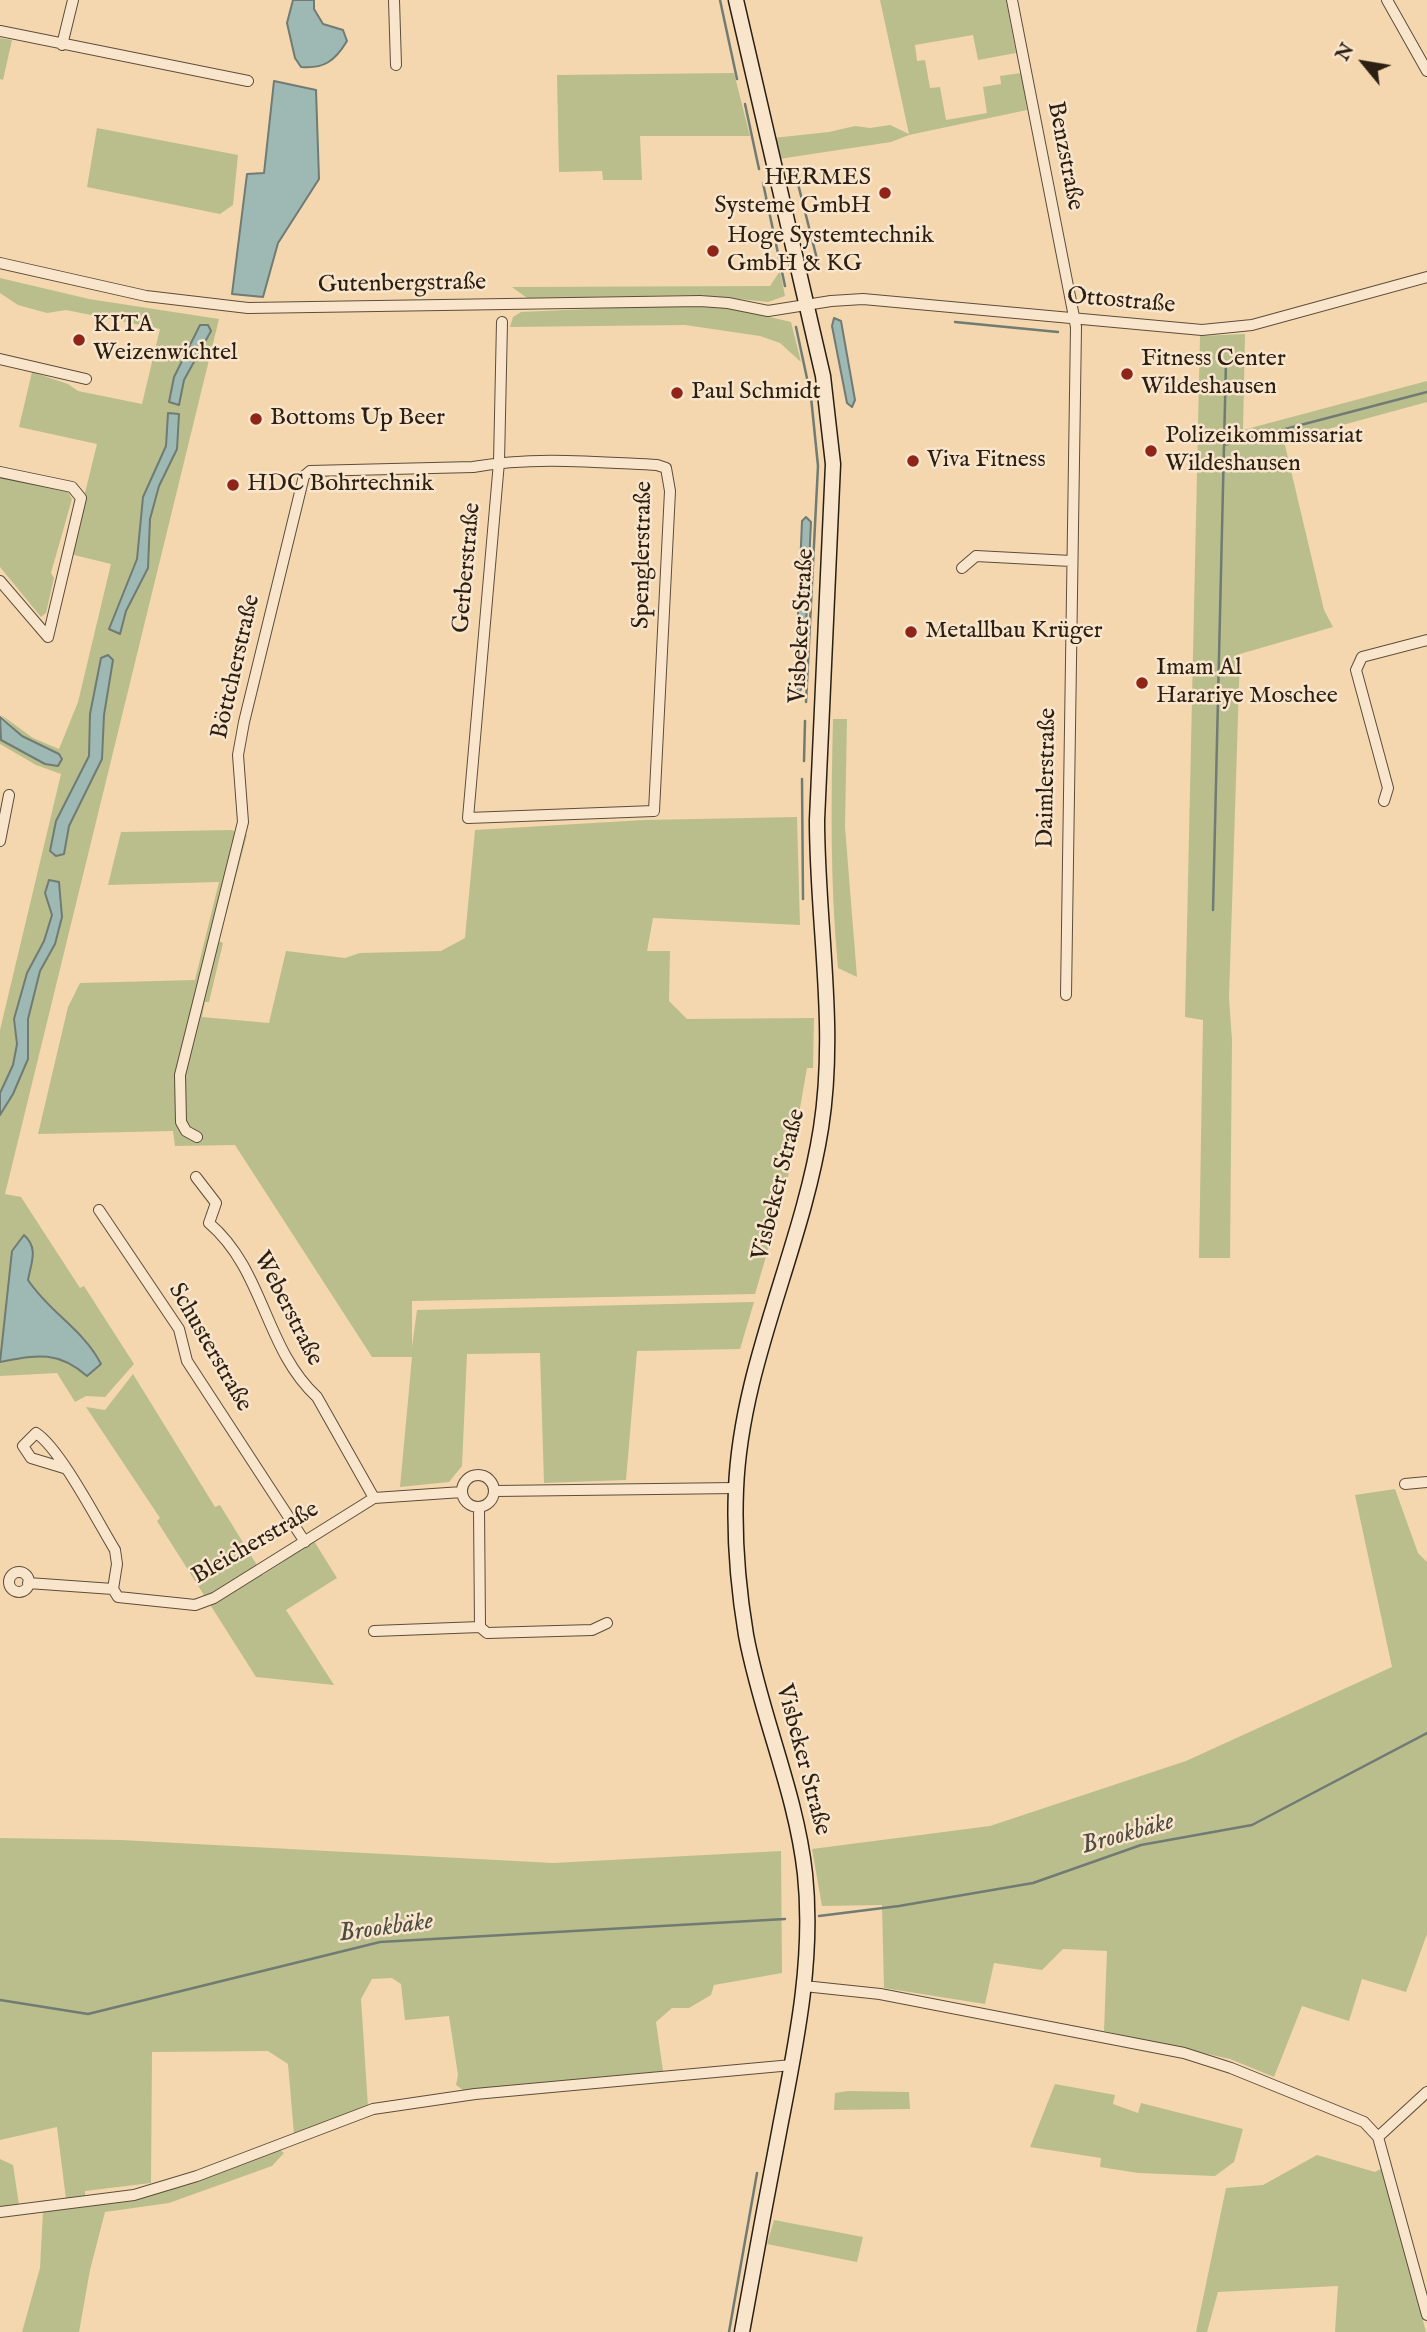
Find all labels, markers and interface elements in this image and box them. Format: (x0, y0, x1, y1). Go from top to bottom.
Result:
north arrow (1329, 28, 1399, 98)
text: N (1331, 39, 1360, 66)
street label: Benzstraße (1039, 99, 1089, 213)
place label: HERMES Systeme GmbH (714, 165, 871, 221)
marker: HERMES Systeme GmbH (877, 185, 893, 201)
place label: Hoge Systemtechnik GmbH & KG (727, 223, 934, 279)
marker: Hoge Systemtechnik GmbH & KG (705, 243, 721, 259)
street label: Gutenbergstraße (318, 269, 486, 301)
street label: Ottostraße (1066, 283, 1176, 321)
place label: KITA Weizenwichtel (93, 312, 238, 368)
marker: KITA Weizenwichtel (71, 332, 87, 348)
place label: Fitness Center Wildeshausen (1141, 346, 1286, 402)
marker: Fitness Center Wildeshausen (1119, 366, 1135, 382)
place label: Paul Schmidt (691, 379, 821, 407)
marker: Paul Schmidt (669, 385, 685, 401)
place label: Bottoms Up Beer (270, 405, 445, 433)
marker: Bottoms Up Beer (248, 411, 264, 427)
place label: Polizeikommissariat Wildeshausen (1165, 423, 1363, 479)
marker: Polizeikommissariat Wildeshausen (1143, 443, 1159, 459)
place label: Viva Fitness (927, 447, 1046, 475)
marker: Viva Fitness (905, 453, 921, 469)
place label: HDC Bohrtechnik (247, 471, 434, 499)
marker: HDC Bohrtechnik (225, 477, 241, 493)
street label: Spenglerstraße (628, 481, 660, 629)
street label: Gerberstraße (448, 502, 488, 634)
street label: Visbeker Straße (785, 548, 821, 704)
street label: Böttcherstraße (206, 592, 268, 742)
place label: Metallbau Krüger (925, 618, 1102, 646)
marker: Metallbau Krüger (903, 624, 919, 640)
place label: Imam Al Harariye Moschee (1156, 655, 1338, 711)
marker: Imam Al Harariye Moschee (1134, 675, 1150, 691)
street label: Daimlerstraße (1032, 708, 1064, 848)
street label: Visbeker Straße (747, 1106, 813, 1264)
street label: Weberstraße (246, 1247, 328, 1371)
street label: Schusterstraße (161, 1279, 257, 1417)
street label: Bleicherstraße (187, 1496, 325, 1592)
street label: Visbeker Straße (768, 1681, 836, 1839)
water label: Brookbäke (1078, 1807, 1178, 1863)
water label: Brookbäke (337, 1907, 435, 1951)

